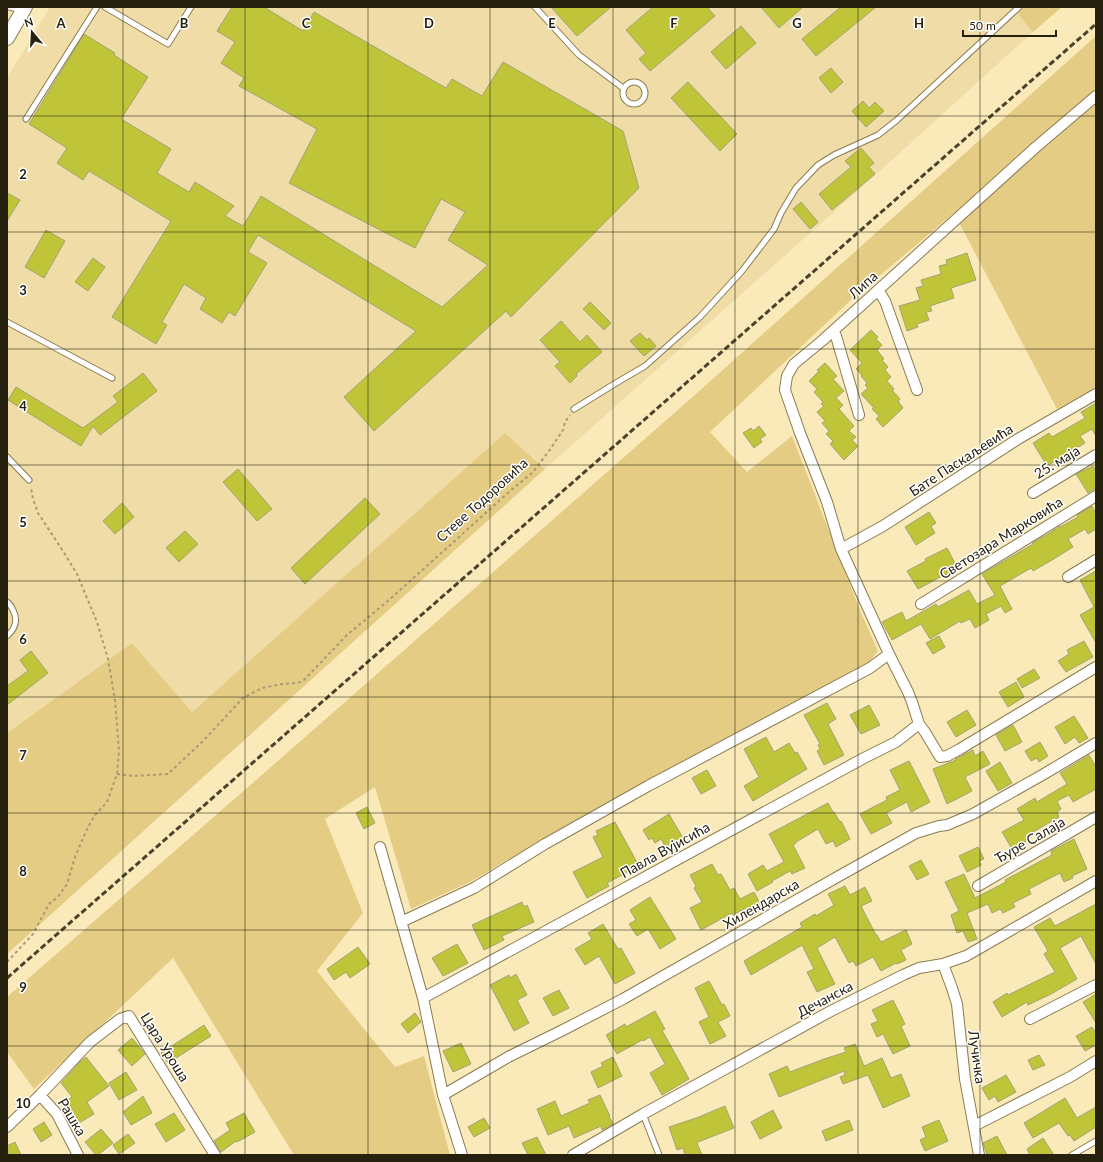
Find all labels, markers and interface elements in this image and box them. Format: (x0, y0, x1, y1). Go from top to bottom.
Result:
north arrow (12, 12, 52, 52)
scale bar (963, 12, 1056, 38)
text: N (23, 15, 35, 30)
text: A (55, 15, 66, 31)
text: B (180, 15, 189, 31)
text: C (302, 15, 311, 31)
text: D (424, 15, 434, 31)
text: E (548, 15, 556, 31)
text: F (670, 15, 678, 31)
text: G (792, 15, 802, 31)
text: H (914, 15, 924, 31)
text: 50 m (969, 18, 996, 33)
text: 2 (19, 166, 27, 182)
street label: Липа (844, 267, 881, 303)
text: 3 (19, 282, 27, 298)
text: 4 (19, 398, 27, 414)
street label: Бате Паскаљевића (906, 420, 1016, 499)
street label: 25. маја (1031, 441, 1083, 482)
street label: Стеве Тодоровића (432, 454, 531, 545)
street label: Светозара Марковића (936, 493, 1065, 582)
text: 5 (19, 514, 27, 530)
text: 6 (19, 631, 27, 647)
text: 7 (19, 747, 27, 763)
street label: Ђуре Салаја (992, 813, 1068, 866)
street label: Павла Вујисића (617, 818, 713, 881)
text: 8 (19, 863, 27, 879)
street label: Хилендарска (720, 875, 802, 932)
street label: Дечанска (794, 977, 856, 1020)
text: 9 (19, 979, 27, 995)
street label: Цара Уроша (137, 1009, 193, 1084)
street label: Лучичка (965, 1028, 990, 1085)
text: 10 (15, 1095, 31, 1111)
street label: Рашка (55, 1095, 90, 1139)

